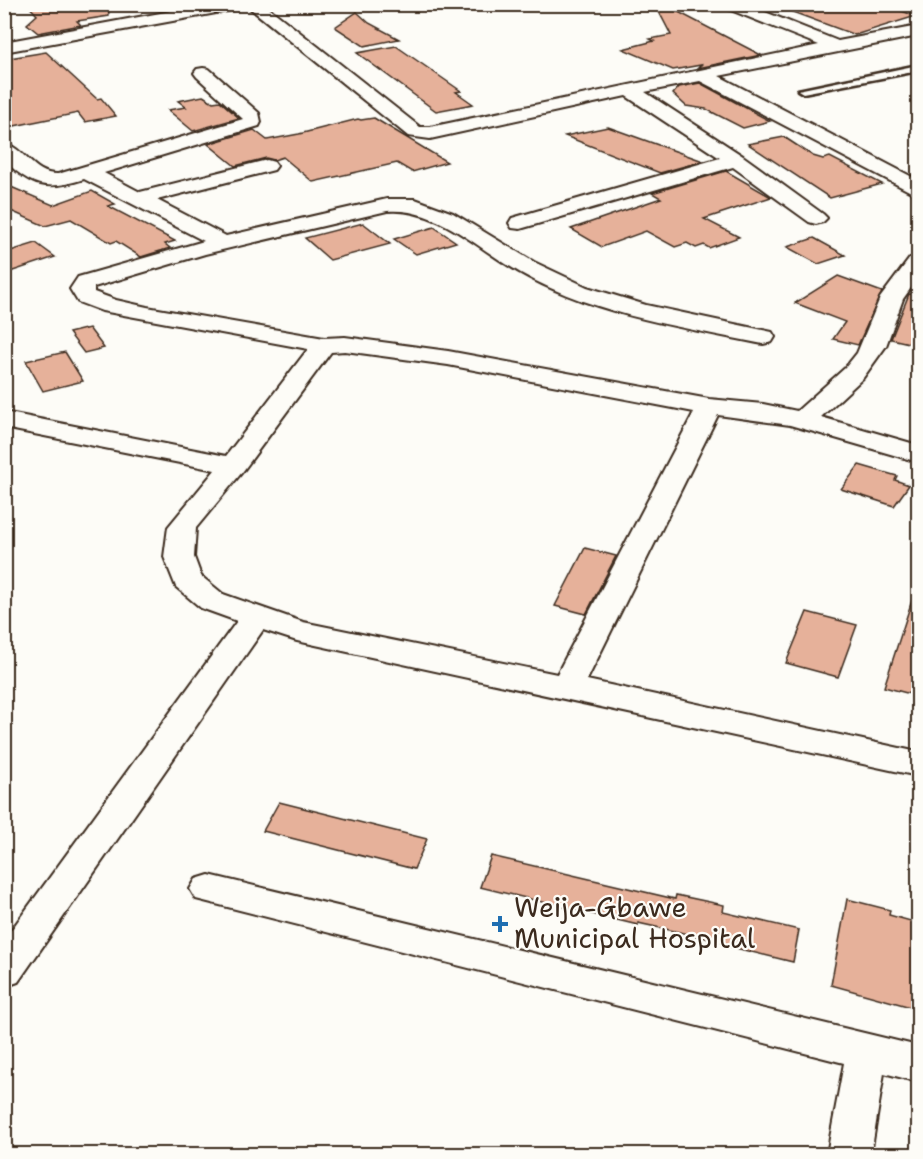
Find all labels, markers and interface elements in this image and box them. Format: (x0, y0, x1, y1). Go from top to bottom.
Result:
place label: Weija-Gbawe Municipal Hospital (514, 889, 755, 957)
marker: Weija-Gbawe Municipal Hospital (491, 915, 509, 933)

